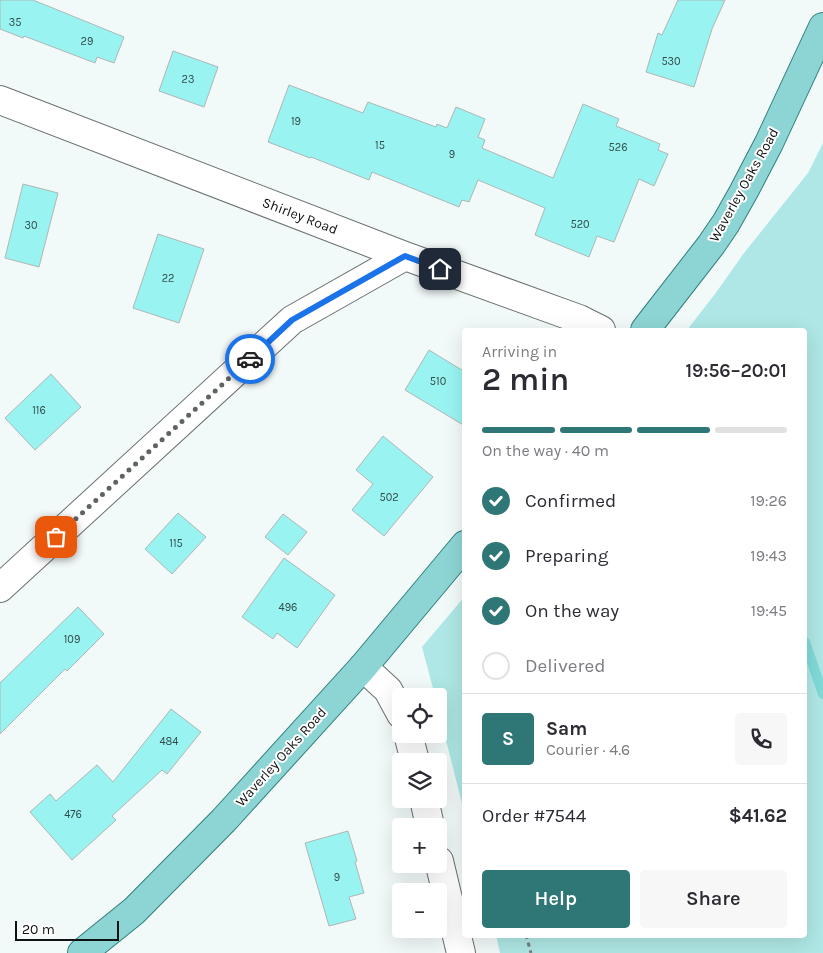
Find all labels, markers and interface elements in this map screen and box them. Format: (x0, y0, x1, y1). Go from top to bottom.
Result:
house number: 35 (9, 16, 21, 29)
house number: 29 (81, 35, 93, 48)
house number: 530 (661, 55, 681, 68)
house number: 23 (182, 73, 194, 86)
house number: 19 (291, 115, 301, 128)
street label: Waverley Oaks Road (706, 125, 782, 245)
house number: 15 (375, 139, 385, 152)
house number: 526 (609, 141, 627, 154)
house number: 9 (449, 148, 455, 161)
street label: Shirley Road (260, 194, 340, 238)
house number: 520 (570, 218, 590, 231)
house number: 30 (24, 219, 38, 232)
pin (419, 248, 461, 290)
icon: home (426, 255, 454, 283)
house number: 22 (162, 272, 174, 285)
courier (225, 334, 275, 384)
text: Arriving in (482, 342, 557, 361)
icon: car (236, 345, 264, 373)
text: 19:56–20:01 (685, 360, 787, 382)
text: 2 min (482, 361, 569, 398)
house number: 510 (430, 375, 446, 388)
house number: 116 (32, 404, 46, 417)
text: On the way · 40 m (482, 441, 609, 460)
icon: check (482, 487, 510, 515)
text: Confirmed (525, 490, 616, 512)
house number: 502 (379, 491, 399, 504)
text: 19:26 (750, 491, 787, 510)
pin (35, 516, 77, 558)
icon: bag (42, 523, 70, 551)
house number: 115 (169, 537, 183, 550)
icon: check (482, 542, 510, 570)
text: Preparing (525, 545, 608, 567)
text: 19:43 (750, 546, 787, 565)
icon: check (482, 597, 510, 625)
text: On the way (525, 600, 619, 622)
house number: 496 (279, 601, 297, 614)
text: 19:45 (751, 601, 787, 620)
house number: 109 (64, 633, 80, 646)
text: Delivered (525, 655, 605, 677)
map controls (392, 688, 447, 938)
button: locate (392, 688, 447, 743)
street label: Waverley Oaks Road (232, 704, 330, 810)
button: phone (735, 713, 787, 765)
text: Sam (546, 718, 587, 740)
text: S (502, 728, 514, 750)
house number: 484 (159, 735, 179, 748)
text: Courier · 4.6 (546, 740, 630, 759)
button: layers (392, 753, 447, 808)
text: Order #7544 (482, 805, 586, 827)
text: $41.62 (729, 805, 787, 827)
house number: 476 (64, 808, 82, 821)
button: + (392, 818, 447, 873)
button: Help (482, 870, 630, 928)
button: Share (640, 870, 787, 928)
house number: 9 (334, 871, 340, 884)
button: − (392, 883, 447, 938)
scale bar (15, 918, 119, 941)
text: 20 m (22, 921, 55, 938)

